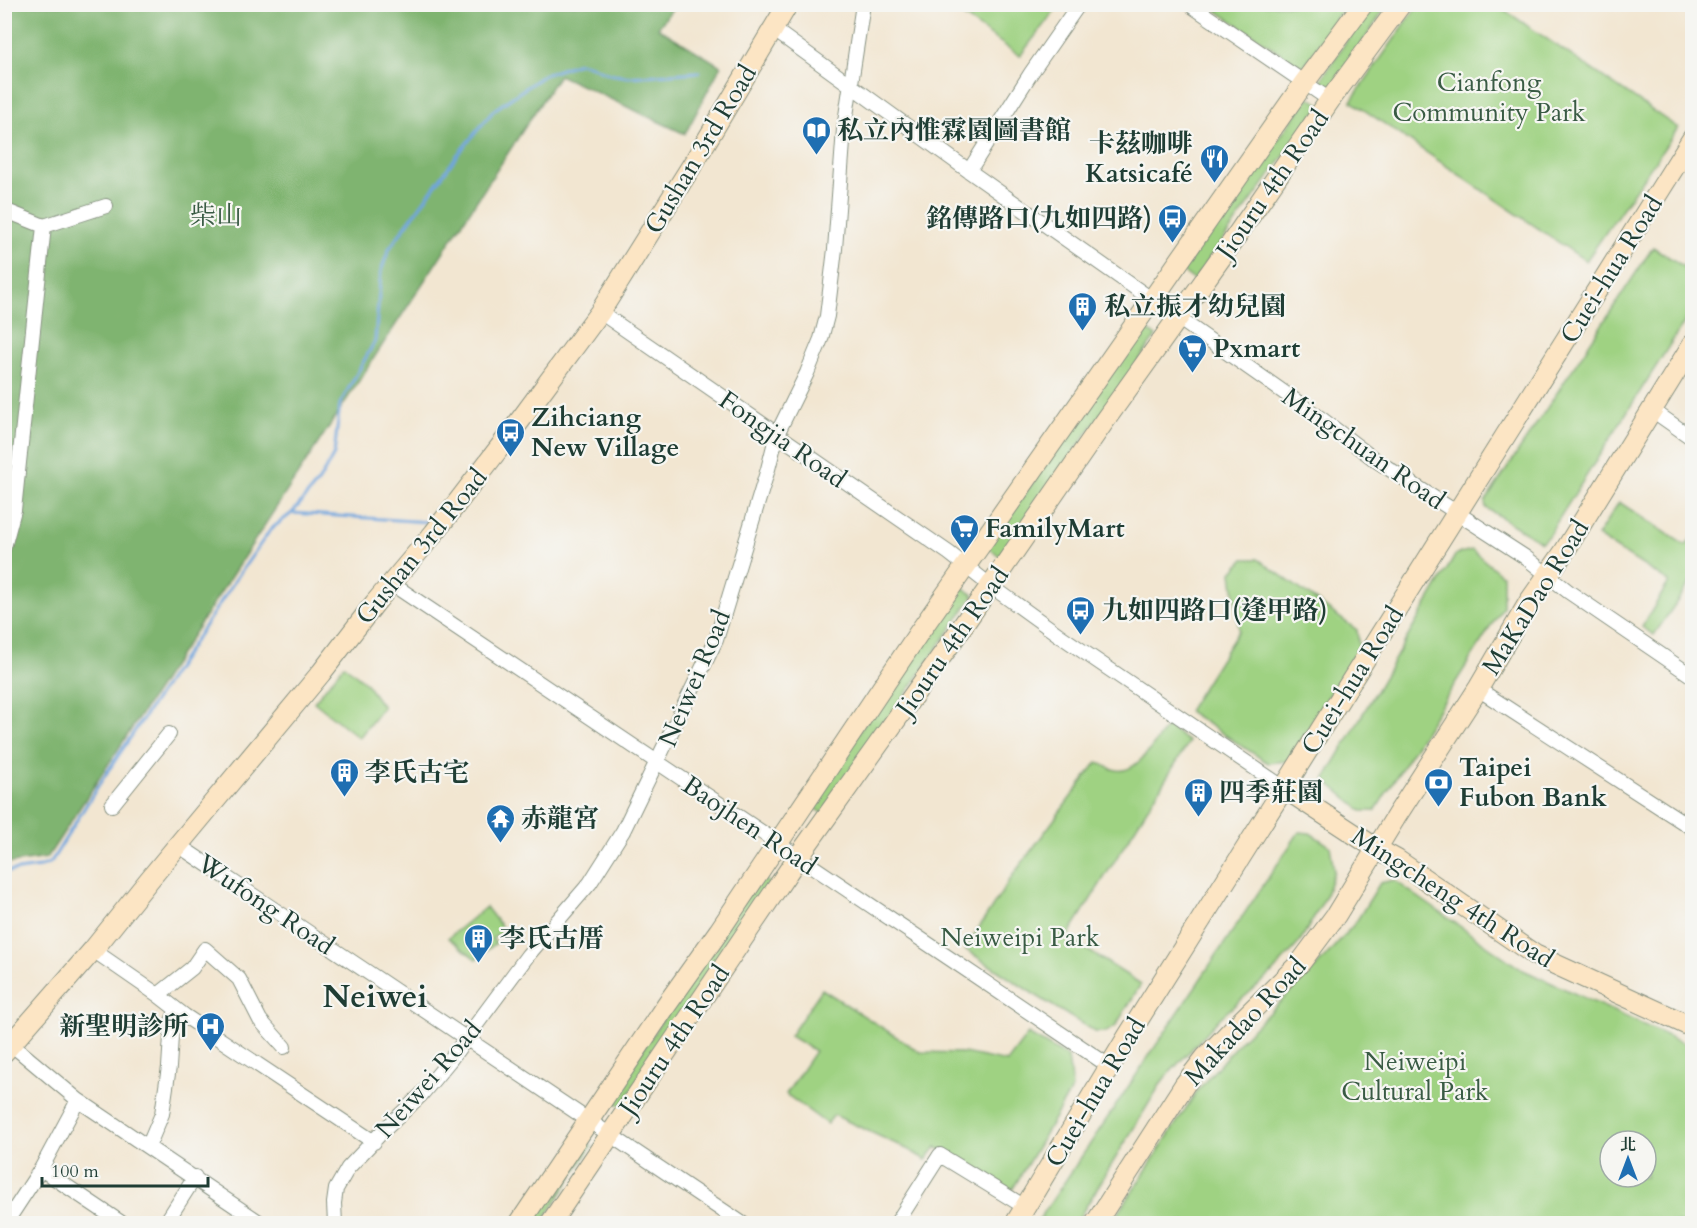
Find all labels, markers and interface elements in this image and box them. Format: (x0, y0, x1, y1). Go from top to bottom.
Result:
street label: Gushan 3rd Road (636, 58, 765, 240)
park label: Cianfong Community Park (1392, 65, 1586, 130)
street label: Jiouru 4th Road (1206, 102, 1337, 269)
place label: 私立內惟霖園圖書館 (837, 113, 1071, 148)
library icon: 私立內惟霖園圖書館 (800, 114, 832, 156)
place label: 卡茲咖啡 Katsicafé (1085, 126, 1193, 191)
restaurant icon: 卡茲咖啡 Katsicafé (1198, 142, 1230, 184)
street label: Cuei-hua Road (1552, 188, 1671, 350)
park label: 柴山 (190, 198, 242, 233)
place label: 銘傳路口(九如四路) (926, 201, 1152, 236)
bus stop icon: 銘傳路口(九如四路) (1157, 202, 1189, 244)
place label: 私立振才幼兒園 (1104, 289, 1286, 324)
building icon: 私立振才幼兒園 (1067, 290, 1099, 332)
place label: Pxmart (1213, 331, 1300, 366)
supermarket icon: Pxmart (1176, 332, 1208, 374)
street label: Mingchuan Road (1275, 379, 1452, 518)
street label: Fongjia Road (712, 383, 854, 496)
place label: Zihciang New Village (531, 400, 679, 465)
bus stop icon: Zihciang New Village (494, 416, 526, 458)
street label: Gushan 3rd Road (348, 461, 495, 632)
place label: FamilyMart (985, 511, 1125, 546)
supermarket icon: FamilyMart (948, 512, 980, 554)
street label: MaKaDao Road (1474, 513, 1597, 682)
street label: Jiouru 4th Road (886, 559, 1017, 726)
place label: 九如四路口(逢甲路) (1102, 593, 1328, 628)
bus stop icon: 九如四路口(逢甲路) (1065, 594, 1097, 636)
street label: Cuei-hua Road (1293, 599, 1412, 761)
street label: Neiwei Road (650, 604, 739, 752)
place label: Taipei Fubon Bank (1459, 750, 1608, 815)
place label: 李氏古宅 (365, 755, 469, 790)
building icon: 李氏古宅 (328, 756, 360, 798)
bank icon: Taipei Fubon Bank (1422, 766, 1454, 808)
street label: Baojhen Road (676, 767, 824, 883)
place label: 四季莊園 (1219, 775, 1323, 810)
building icon: 四季莊園 (1182, 776, 1214, 818)
place label: 赤龍宮 (521, 801, 599, 836)
temple icon: 赤龍宮 (484, 802, 516, 844)
street label: Mingcheng 4th Road (1345, 819, 1561, 976)
street label: Wufong Road (189, 845, 341, 963)
park label: Neiweipi Park (940, 920, 1100, 955)
place label: 李氏古厝 (500, 921, 604, 956)
building icon: 李氏古厝 (463, 922, 495, 964)
street label: Makadao Road (1177, 949, 1314, 1093)
street label: Jiouru 4th Road (609, 958, 738, 1126)
district label: Neiwei (323, 975, 427, 1019)
place label: 新聖明診所 (59, 1009, 189, 1044)
hospital icon: 新聖明診所 (194, 1010, 226, 1052)
street label: Cuei-hua Road (1037, 1011, 1154, 1174)
street label: Neiwei Road (367, 1013, 489, 1146)
park label: Neiweipi Cultural Park (1341, 1044, 1489, 1109)
north arrow (1598, 1129, 1658, 1189)
text: 北 (1620, 1134, 1636, 1156)
scale bar (42, 1150, 208, 1188)
text: 100 m (51, 1159, 99, 1184)

